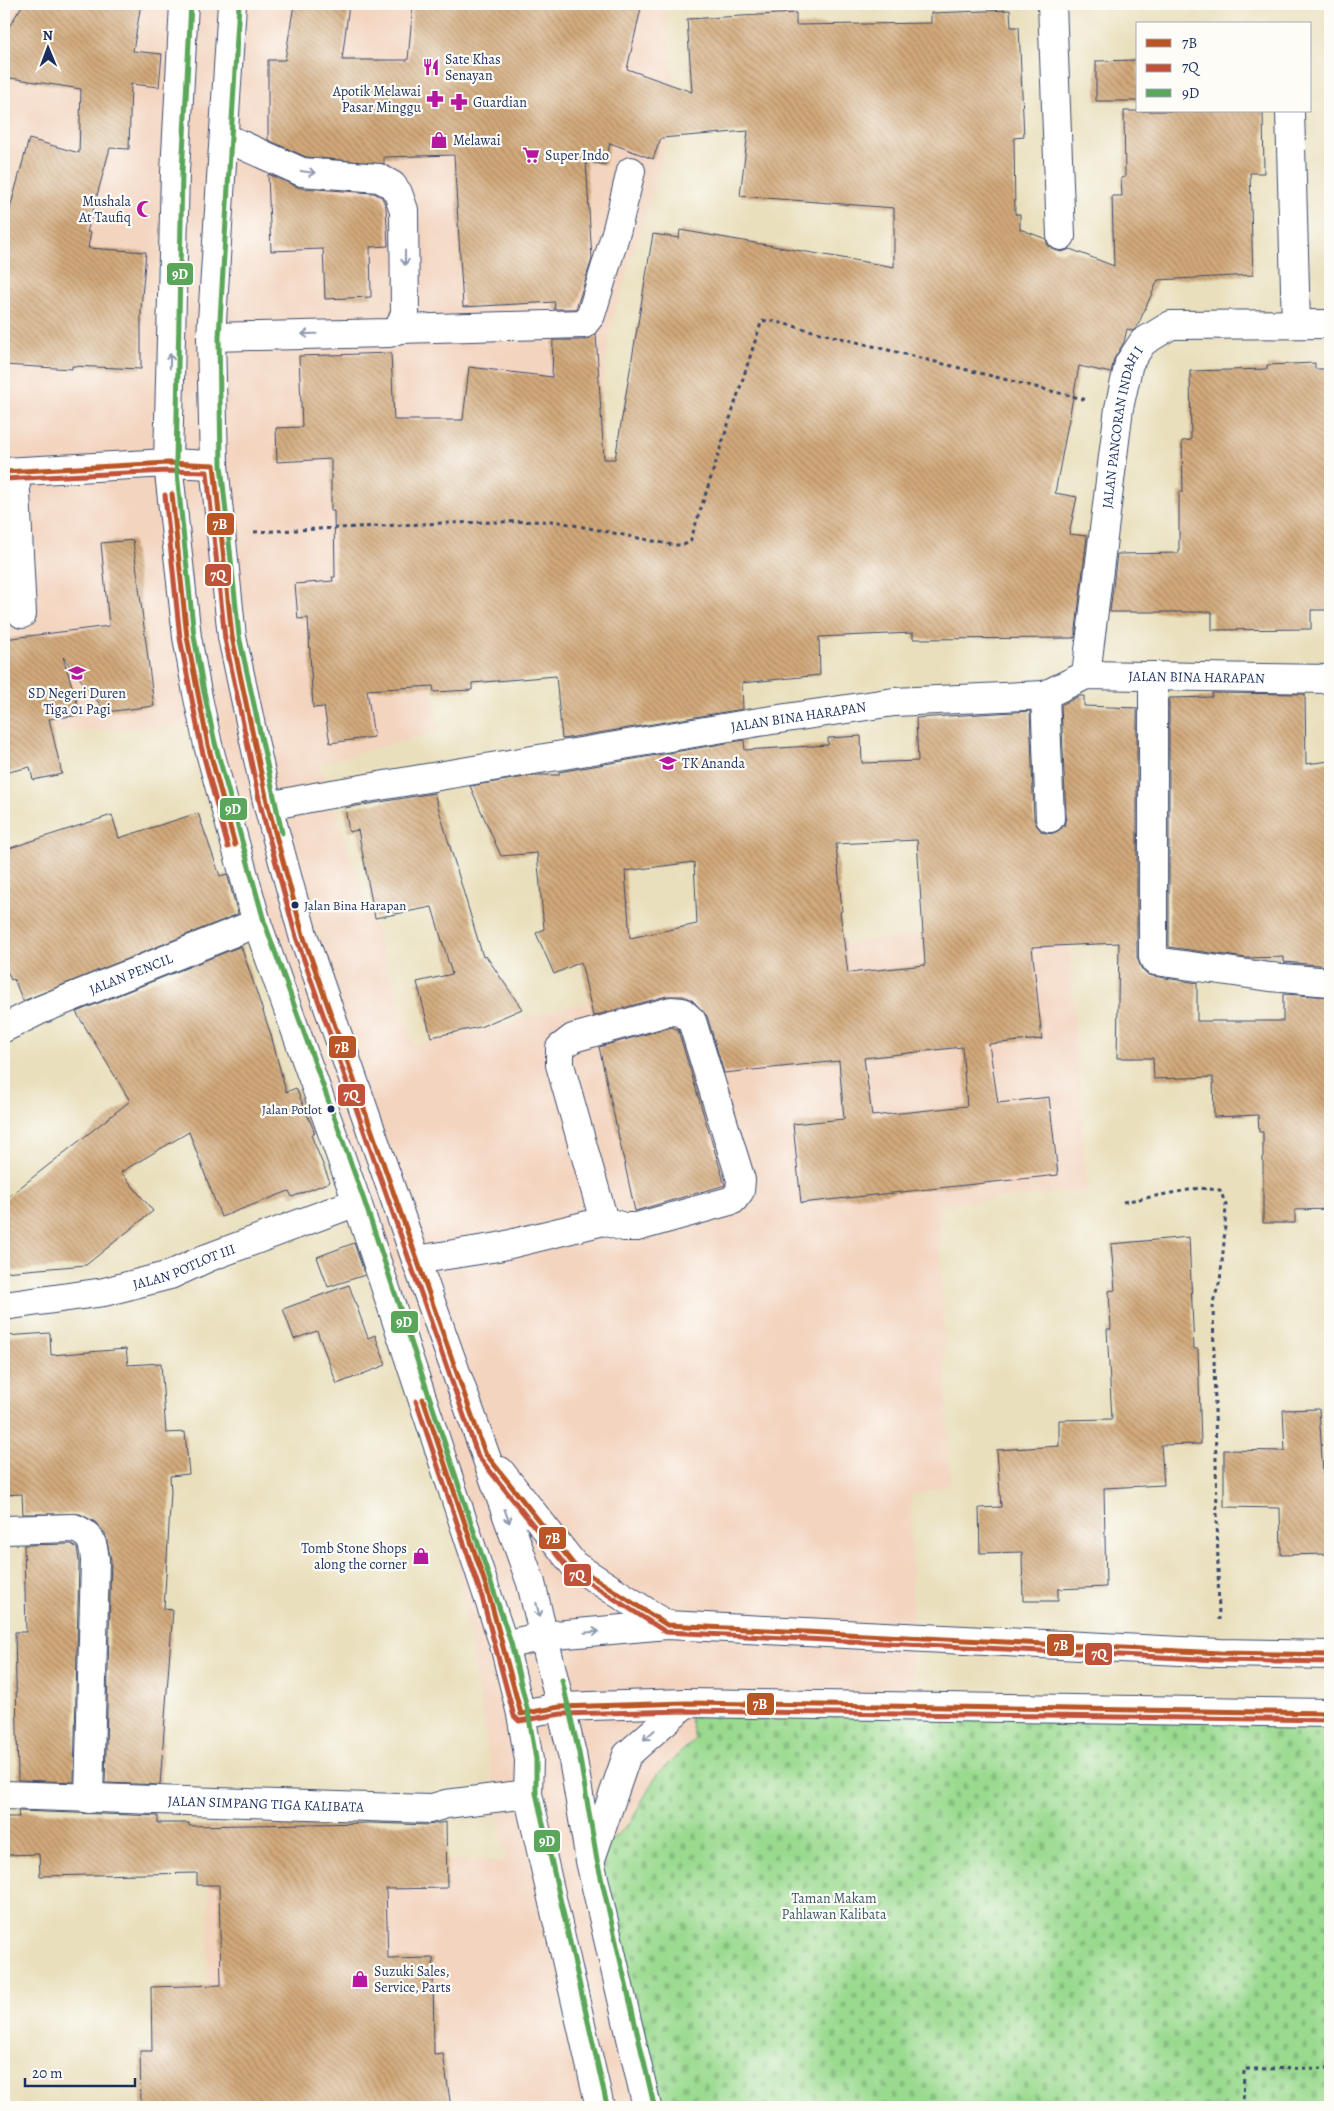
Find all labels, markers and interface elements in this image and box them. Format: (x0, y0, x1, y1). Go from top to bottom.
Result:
north arrow (22, 22, 72, 72)
legend (1136, 22, 1312, 112)
text: N (43, 26, 53, 45)
text: 7B (1182, 33, 1197, 53)
place label: Sate Khas Senayan (445, 50, 501, 85)
restaurant icon: Sate Khas Senayan (421, 57, 441, 77)
text: 7Q (1182, 57, 1201, 77)
place label: Apotik Melawai Pasar Minggu (332, 82, 421, 117)
text: 9D (1182, 83, 1199, 103)
pharmacy icon: Apotik Melawai Pasar Minggu (425, 89, 445, 109)
pharmacy icon: Guardian (449, 92, 469, 112)
place label: Guardian (473, 93, 527, 112)
shop icon: Melawai (429, 130, 449, 150)
place label: Melawai (453, 131, 501, 150)
supermarket icon: Super Indo (521, 145, 541, 165)
place label: Super Indo (545, 146, 609, 165)
one-way arrow (300, 167, 316, 177)
place label: Mushala At Taufiq (78, 192, 131, 227)
mosque icon: Mushala At Taufiq (135, 199, 155, 219)
one-way arrow (400, 250, 410, 266)
line badge: 9D (166, 262, 194, 286)
text: 9D (172, 265, 188, 284)
one-way arrow (301, 329, 317, 339)
street label: JALAN PANCORAN INDAH I (1097, 342, 1147, 510)
one-way arrow (165, 354, 175, 370)
line badge: 7B (206, 512, 235, 536)
text: 7B (213, 515, 228, 534)
line badge: 7Q (204, 563, 232, 587)
text: 7Q (210, 566, 228, 585)
school or university icon: SD Negeri Duren Tiga 01 Pagi (67, 663, 87, 683)
street label: JALAN BINA HARAPAN (1128, 666, 1265, 687)
place label: SD Negeri Duren Tiga 01 Pagi (28, 684, 126, 719)
street label: JALAN BINA HARAPAN (729, 697, 867, 736)
school or university icon: TK Ananda (658, 753, 678, 773)
place label: TK Ananda (682, 754, 745, 773)
line badge: 9D (219, 797, 248, 821)
text: 9D (225, 800, 241, 819)
place label: Jalan Bina Harapan (304, 897, 406, 914)
marker: Jalan Bina Harapan (290, 900, 300, 910)
street label: JALAN PENCIL (86, 948, 176, 999)
line badge: 7B (328, 1035, 357, 1059)
text: 7B (335, 1038, 350, 1057)
line badge: 7Q (337, 1083, 366, 1107)
text: 7Q (343, 1086, 361, 1105)
place label: Jalan Potlot (262, 1101, 323, 1118)
marker: Jalan Potlot (326, 1104, 336, 1114)
street label: JALAN POTLOT III (131, 1239, 238, 1294)
line badge: 9D (390, 1310, 419, 1334)
text: 9D (396, 1313, 412, 1332)
one-way arrow (503, 1507, 513, 1523)
line badge: 7B (538, 1526, 567, 1550)
text: 7B (546, 1529, 561, 1548)
place label: Tomb Stone Shops along the corner (301, 1539, 408, 1574)
shop icon: Tomb Stone Shops along the corner (411, 1546, 431, 1566)
line badge: 7Q (563, 1563, 592, 1587)
text: 7Q (569, 1566, 587, 1585)
one-way arrow (534, 1601, 543, 1617)
one-way arrow (584, 1627, 600, 1636)
line badge: 7B (1046, 1633, 1075, 1657)
text: 7B (1054, 1636, 1069, 1655)
line badge: 7Q (1084, 1642, 1113, 1666)
text: 7Q (1091, 1645, 1109, 1664)
line badge: 7B (746, 1692, 775, 1716)
text: 7B (753, 1695, 768, 1714)
one-way arrow (643, 1729, 656, 1741)
street label: JALAN SIMPANG TIGA KALIBATA (167, 1791, 365, 1816)
line badge: 9D (533, 1829, 561, 1853)
text: 9D (539, 1832, 555, 1851)
park label: Taman Makam Pahlawan Kalibata (781, 1889, 887, 1924)
place label: Suzuki Sales, Service, Parts (374, 1962, 451, 1997)
shop icon: Suzuki Sales, Service, Parts (350, 1969, 370, 1989)
scale bar (25, 2056, 135, 2088)
text: 20 m (32, 2063, 63, 2083)

